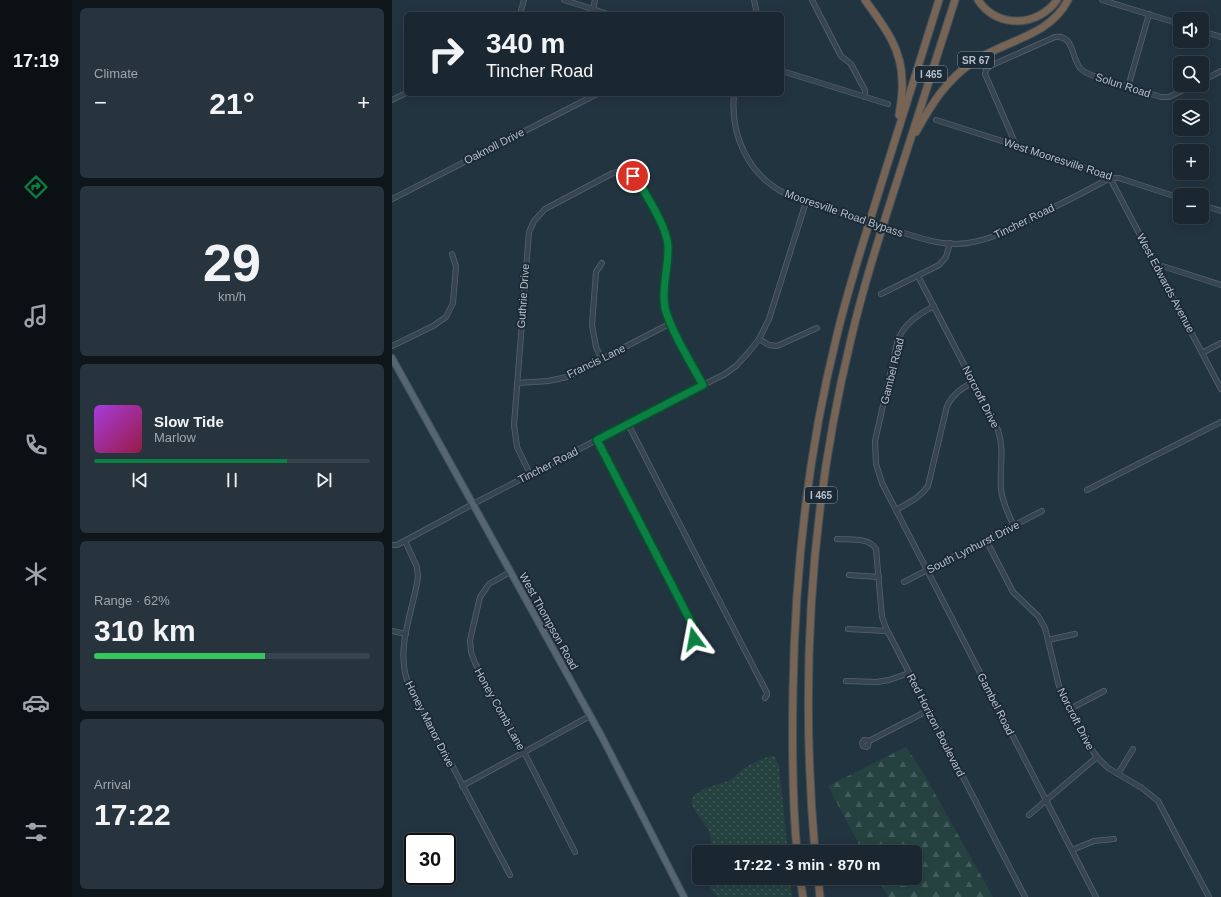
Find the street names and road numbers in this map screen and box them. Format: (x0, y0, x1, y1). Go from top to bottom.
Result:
road number: SR 67 (958, 52, 994, 68)
road number: I 465 (915, 66, 947, 82)
street label: Solun Road (1094, 70, 1152, 100)
street label: Oaknoll Drive (462, 126, 526, 166)
street label: West Mooresville Road (1002, 136, 1114, 182)
street label: Mooresville Road Bypass (783, 187, 905, 239)
street label: Tincher Road (992, 201, 1056, 241)
street label: West Edwards Avenue (1135, 231, 1197, 335)
street label: Guthrie Drive (515, 263, 531, 329)
street label: Gambel Road (878, 337, 906, 405)
street label: Francis Lane (565, 342, 627, 380)
street label: Norcroft Drive (960, 364, 1002, 430)
street label: Tincher Road (516, 445, 580, 485)
road number: I 465 (805, 487, 837, 503)
street label: South Lynhurst Drive (925, 518, 1021, 576)
street label: West Thompson Road (517, 570, 581, 672)
street label: Honey Comb Lane (473, 666, 527, 752)
street label: Gambel Road (975, 671, 1017, 737)
street label: Red Horizon Boulevard (905, 672, 967, 778)
street label: Honey Manor Drive (403, 679, 457, 769)
street label: Norcroft Drive (1055, 686, 1097, 752)

